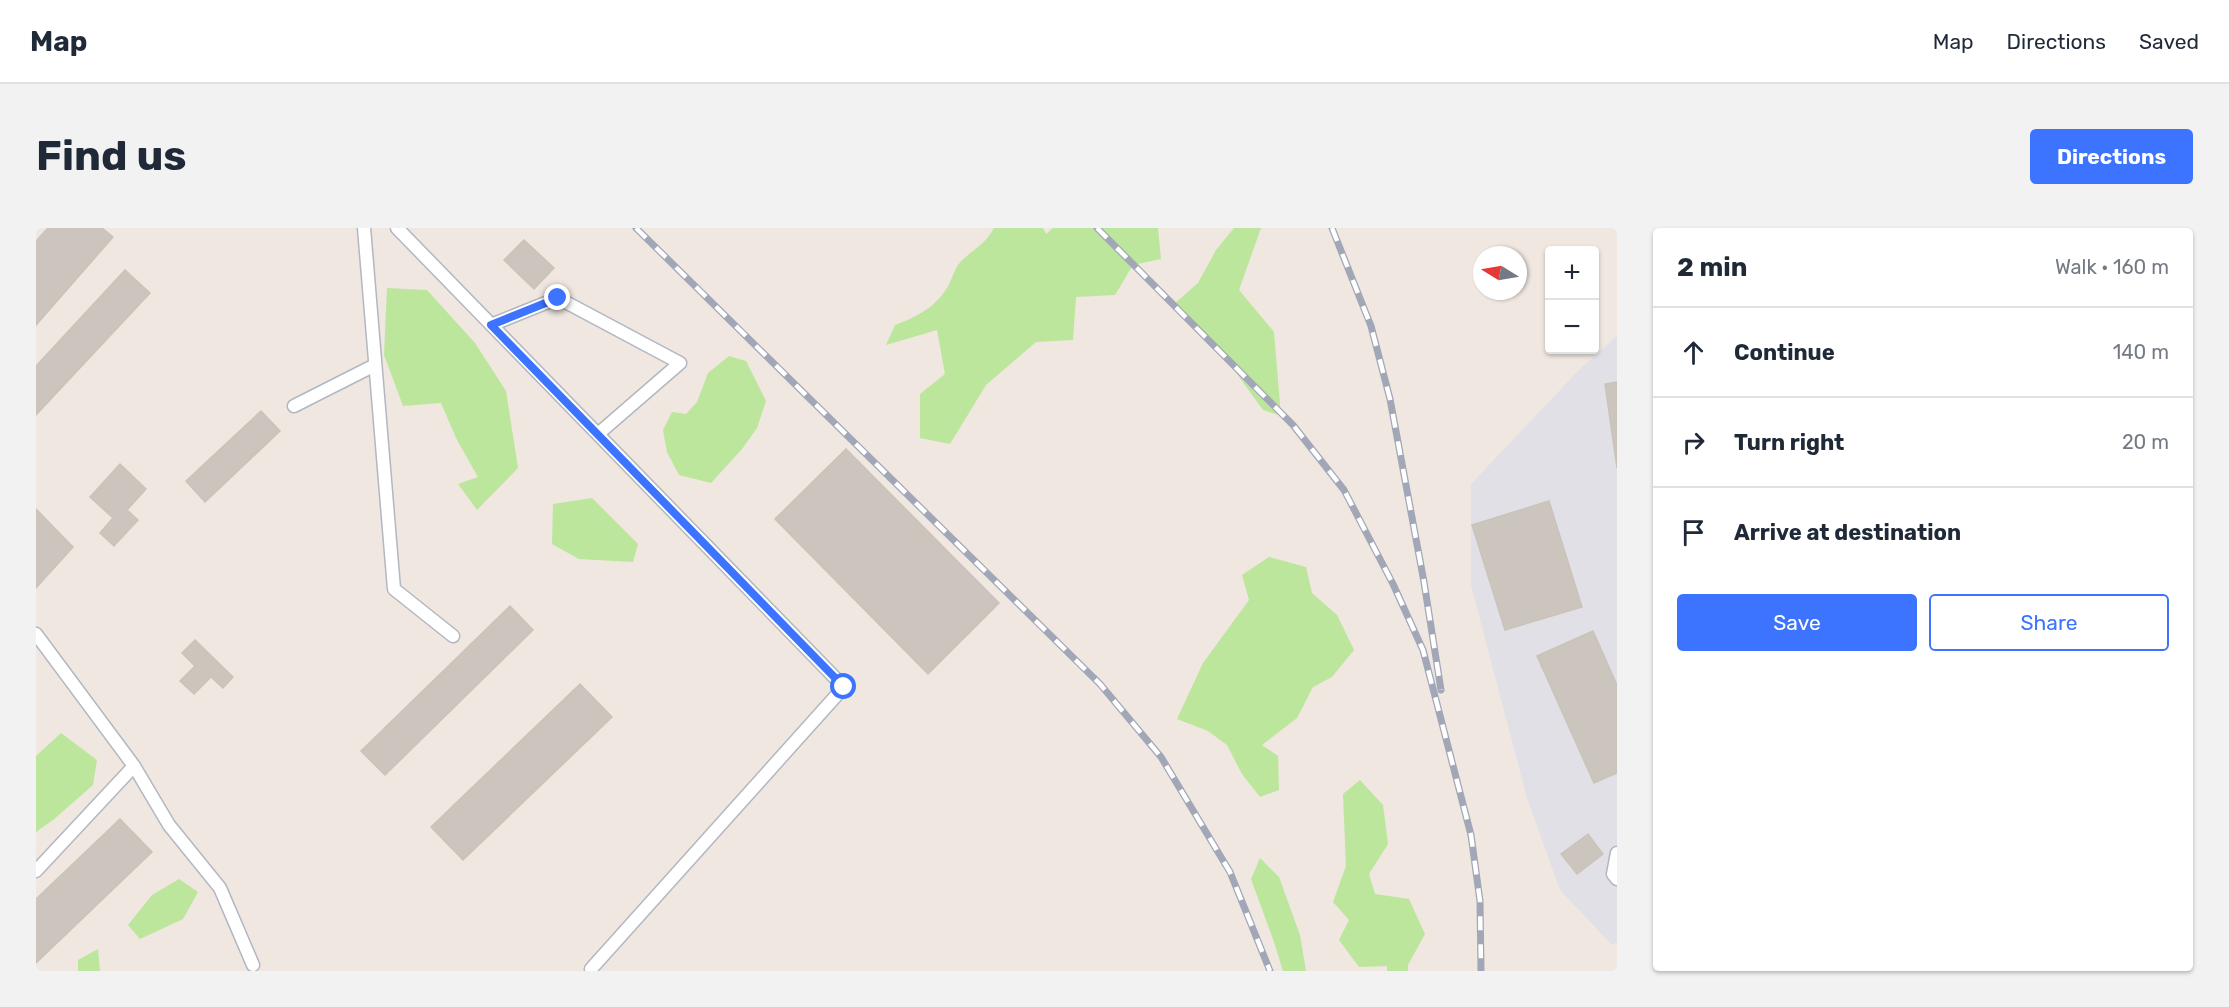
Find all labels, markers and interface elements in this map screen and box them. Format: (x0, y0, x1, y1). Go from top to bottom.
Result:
text: Map (30, 25, 87, 58)
text: Map (1933, 29, 1974, 54)
text: Directions (2007, 29, 2106, 54)
text: Saved (2139, 29, 2199, 54)
button: Directions (2030, 129, 2193, 184)
text: Find us (36, 131, 187, 181)
north arrow (1473, 246, 1527, 300)
map controls (1545, 246, 1599, 354)
button: + (1545, 246, 1599, 300)
text: 2 min (1677, 252, 1747, 283)
text: Walk · 160 m (2055, 255, 2169, 279)
route end (544, 284, 570, 310)
button: − (1545, 300, 1599, 354)
icon: ahead (1677, 336, 1710, 369)
text: Continue (1734, 339, 1835, 366)
text: 140 m (2113, 340, 2169, 364)
icon: right (1677, 426, 1710, 459)
text: Turn right (1734, 429, 1844, 456)
text: 20 m (2122, 430, 2169, 454)
icon: arrive (1677, 516, 1710, 549)
text: Arrive at destination (1734, 519, 1961, 546)
button: Save (1677, 594, 1917, 651)
button: Share (1929, 594, 2169, 651)
route start (830, 673, 856, 699)

